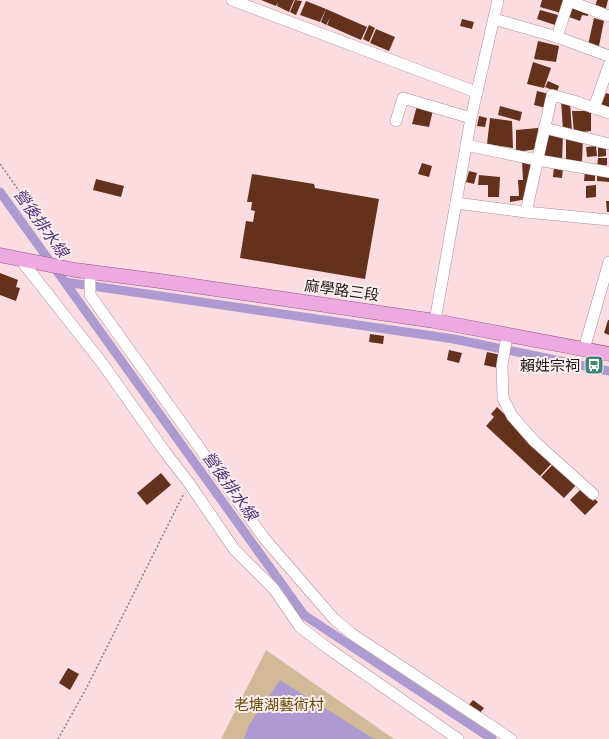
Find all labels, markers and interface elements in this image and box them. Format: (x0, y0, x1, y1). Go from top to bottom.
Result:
water label: 營後排水線 (9, 184, 74, 263)
street label: 麻學路三段 (304, 275, 380, 305)
bus stop icon: 賴姓宗祠 (583, 354, 605, 376)
place label: 賴姓宗祠 (520, 356, 580, 375)
water label: 營後排水線 (198, 447, 263, 526)
park label: 老塘湖藝術村 (234, 695, 324, 714)

